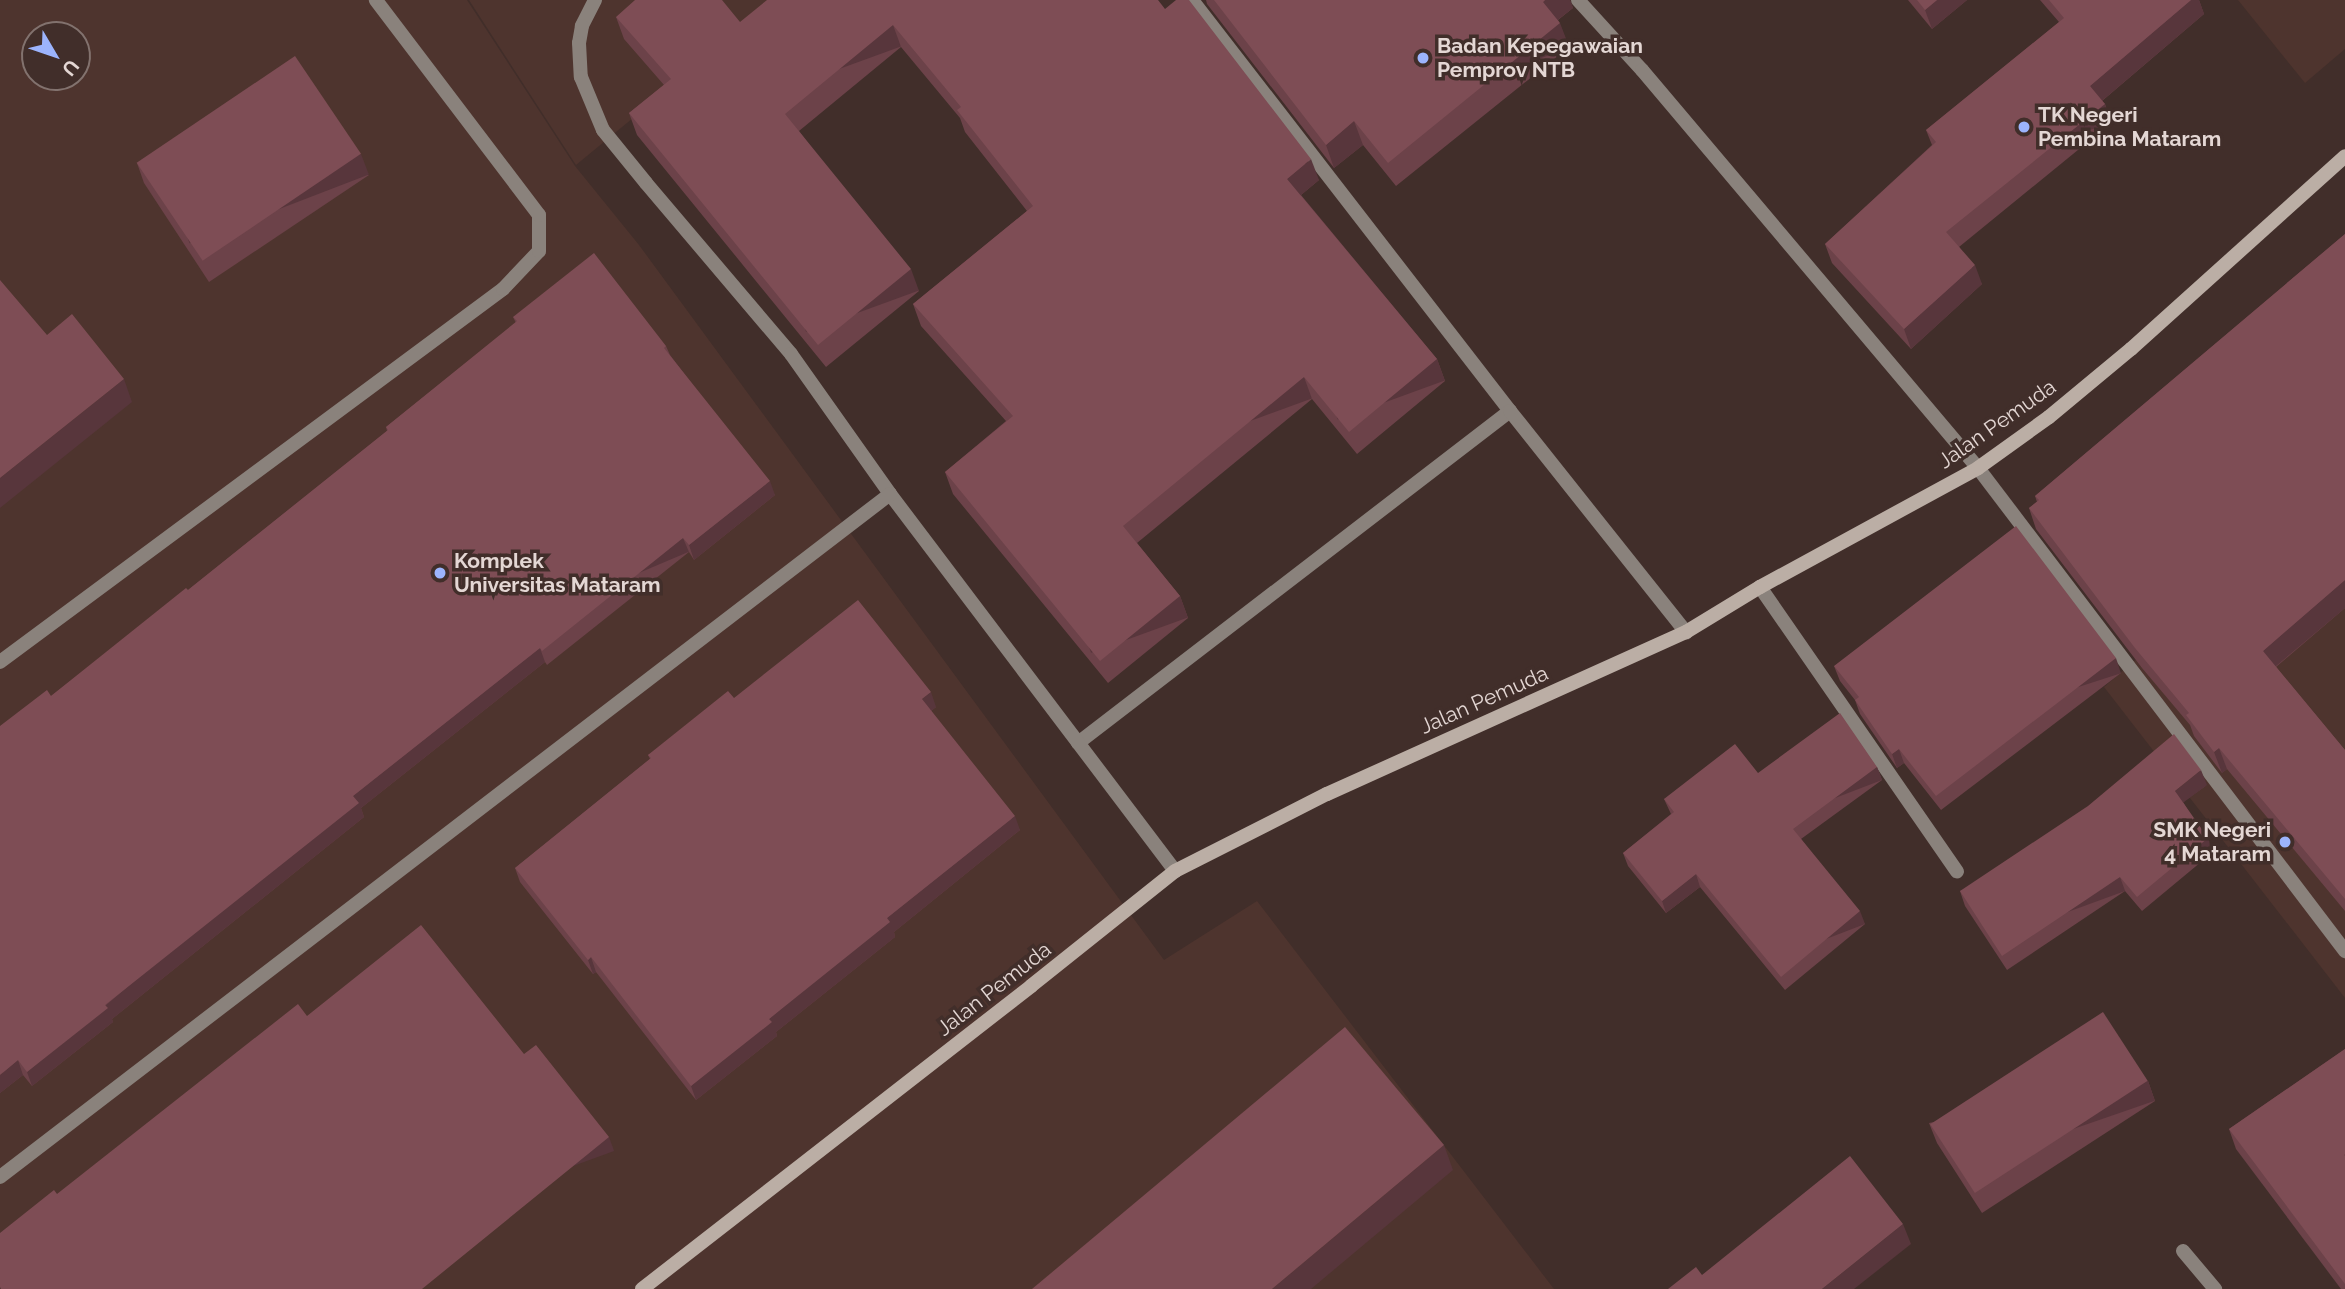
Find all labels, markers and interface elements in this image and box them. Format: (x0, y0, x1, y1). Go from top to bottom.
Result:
north arrow (21, 21, 91, 91)
place label: Badan Kepegawaian Pemprov NTB (1437, 33, 1643, 83)
marker: Badan Kepegawaian Pemprov NTB (1415, 50, 1431, 66)
text: U (58, 55, 84, 80)
place label: TK Negeri Pembina Mataram (2038, 102, 2221, 152)
marker: TK Negeri Pembina Mataram (2016, 119, 2032, 135)
street label: Jalan Pemuda (1933, 374, 2061, 474)
place label: Komplek Universitas Mataram (454, 548, 661, 598)
marker: Komplek Universitas Mataram (432, 565, 448, 581)
street label: Jalan Pemuda (1416, 661, 1552, 739)
place label: SMK Negeri 4 Mataram (2153, 817, 2271, 867)
marker: SMK Negeri 4 Mataram (2277, 834, 2293, 850)
street label: Jalan Pemuda (932, 937, 1056, 1041)

